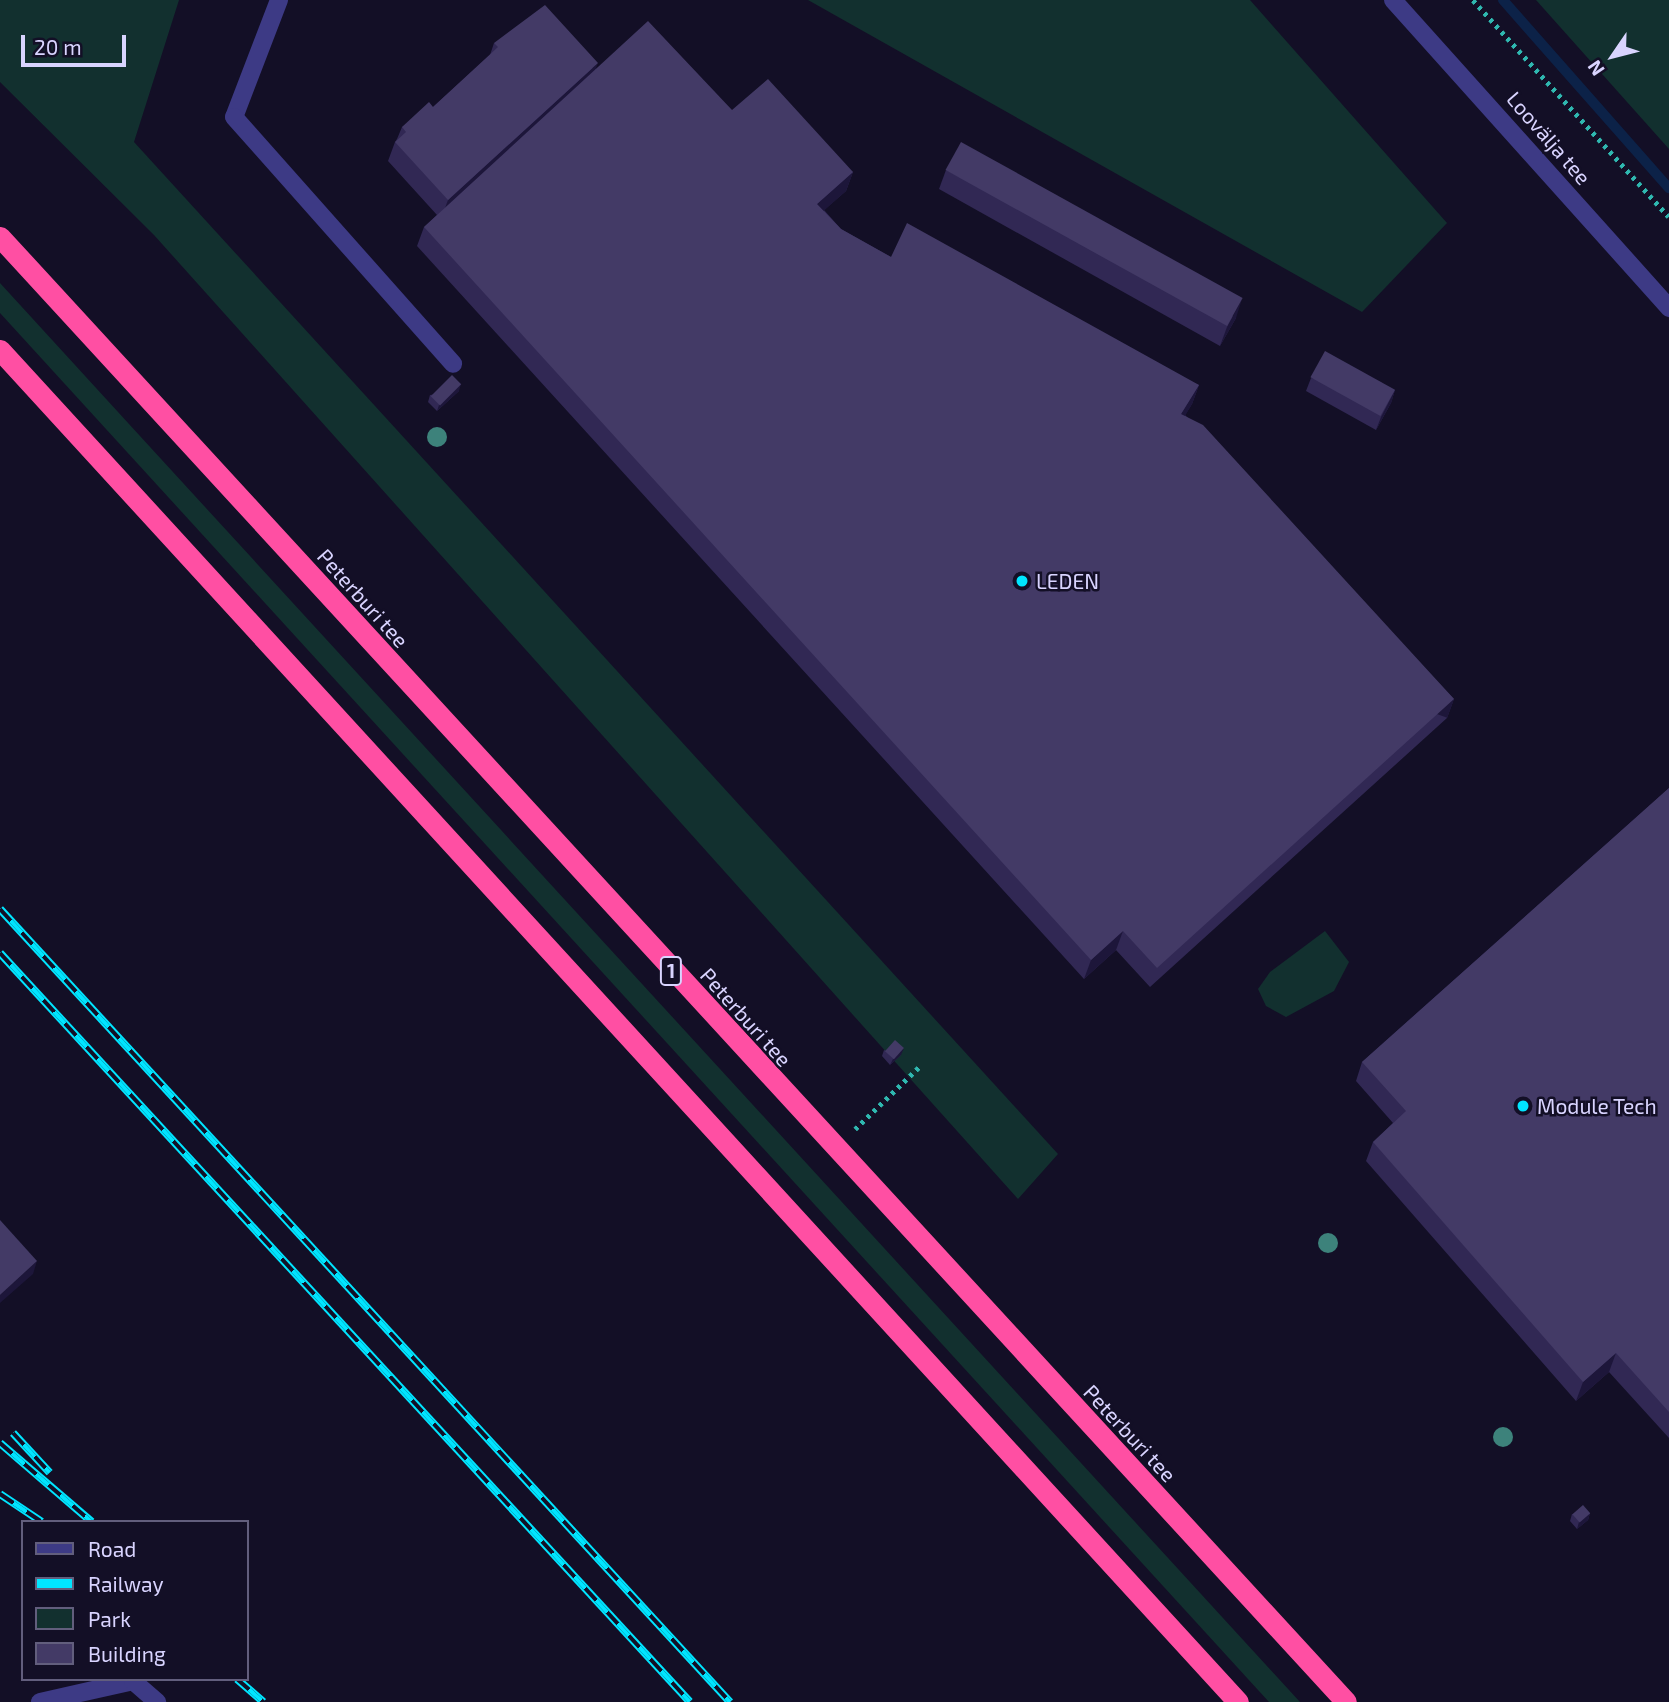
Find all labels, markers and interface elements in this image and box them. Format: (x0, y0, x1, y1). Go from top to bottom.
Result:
scale bar (24, 21, 130, 65)
north arrow (1578, 21, 1648, 91)
text: 20 m (34, 34, 82, 59)
text: N (1582, 56, 1609, 81)
street label: Loovälja tee (1502, 86, 1596, 190)
street label: Peterburi tee (312, 543, 414, 653)
place label: LEDEN (1036, 568, 1099, 594)
marker: LEDEN (1014, 573, 1030, 589)
road number: 1 (659, 956, 683, 987)
street label: Peterburi tee (695, 962, 797, 1072)
place label: Module Tech (1537, 1093, 1657, 1119)
marker: Module Tech (1515, 1098, 1531, 1114)
street label: Peterburi tee (1078, 1379, 1182, 1487)
legend (21, 1520, 248, 1681)
text: Road (88, 1536, 136, 1561)
text: Railway (88, 1571, 164, 1596)
text: Park (88, 1606, 131, 1631)
text: Building (88, 1641, 166, 1666)

